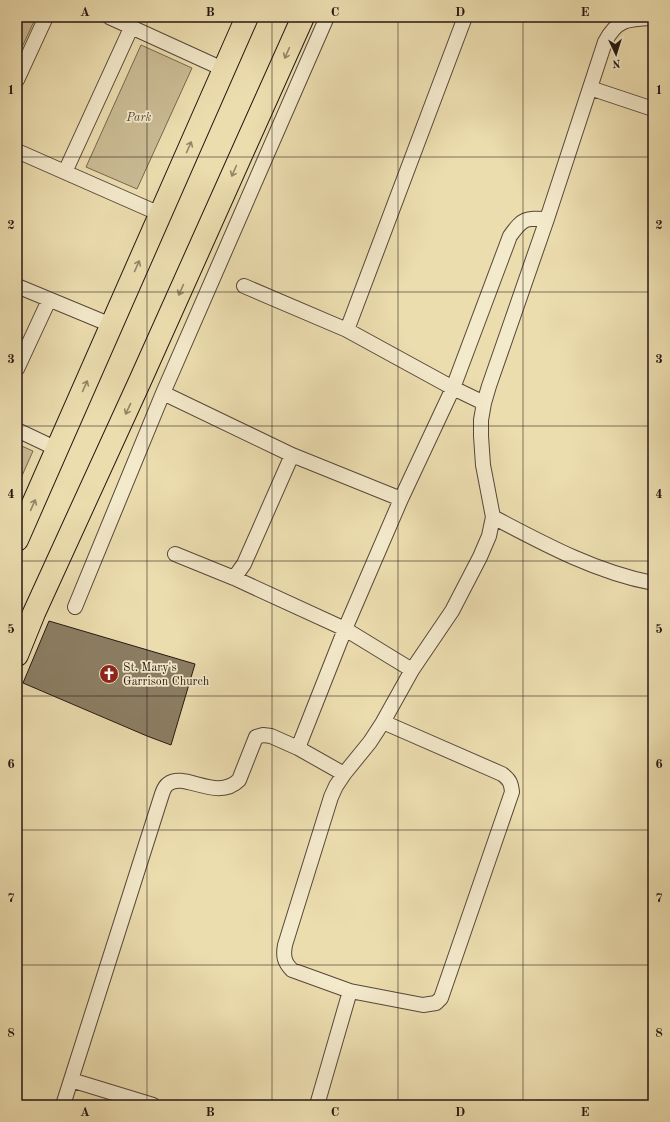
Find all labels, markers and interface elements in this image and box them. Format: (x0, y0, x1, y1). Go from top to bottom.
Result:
text: A (80, 6, 90, 19)
text: B (205, 6, 215, 19)
text: C (331, 6, 339, 19)
text: D (455, 6, 465, 19)
text: E (581, 6, 590, 19)
north arrow (596, 34, 636, 74)
one-way arrow (283, 46, 290, 58)
text: N (611, 57, 621, 68)
text: 1 (7, 84, 15, 97)
text: 1 (655, 84, 663, 97)
park label: Park (126, 112, 152, 124)
one-way arrow (186, 142, 193, 154)
one-way arrow (230, 165, 237, 177)
text: 2 (7, 219, 15, 232)
text: 2 (655, 219, 663, 232)
one-way arrow (134, 261, 141, 273)
one-way arrow (177, 284, 184, 296)
text: 3 (7, 353, 15, 366)
text: 3 (655, 353, 663, 366)
one-way arrow (81, 380, 89, 392)
one-way arrow (124, 402, 131, 414)
text: 4 (7, 488, 15, 501)
text: 4 (655, 488, 663, 501)
one-way arrow (29, 499, 37, 511)
text: 5 (7, 623, 15, 636)
text: 5 (655, 623, 663, 636)
place label: St. Mary's Garrison Church (123, 662, 210, 688)
church icon: St. Mary's Garrison Church (98, 663, 120, 685)
text: 6 (7, 758, 15, 771)
text: 6 (655, 758, 663, 771)
text: 7 (7, 892, 15, 905)
text: 7 (655, 892, 663, 905)
text: 8 (7, 1027, 15, 1040)
text: 8 (655, 1027, 663, 1040)
text: A (80, 1106, 90, 1119)
text: B (205, 1106, 215, 1119)
text: C (331, 1106, 339, 1119)
text: D (455, 1106, 465, 1119)
text: E (581, 1106, 590, 1119)

